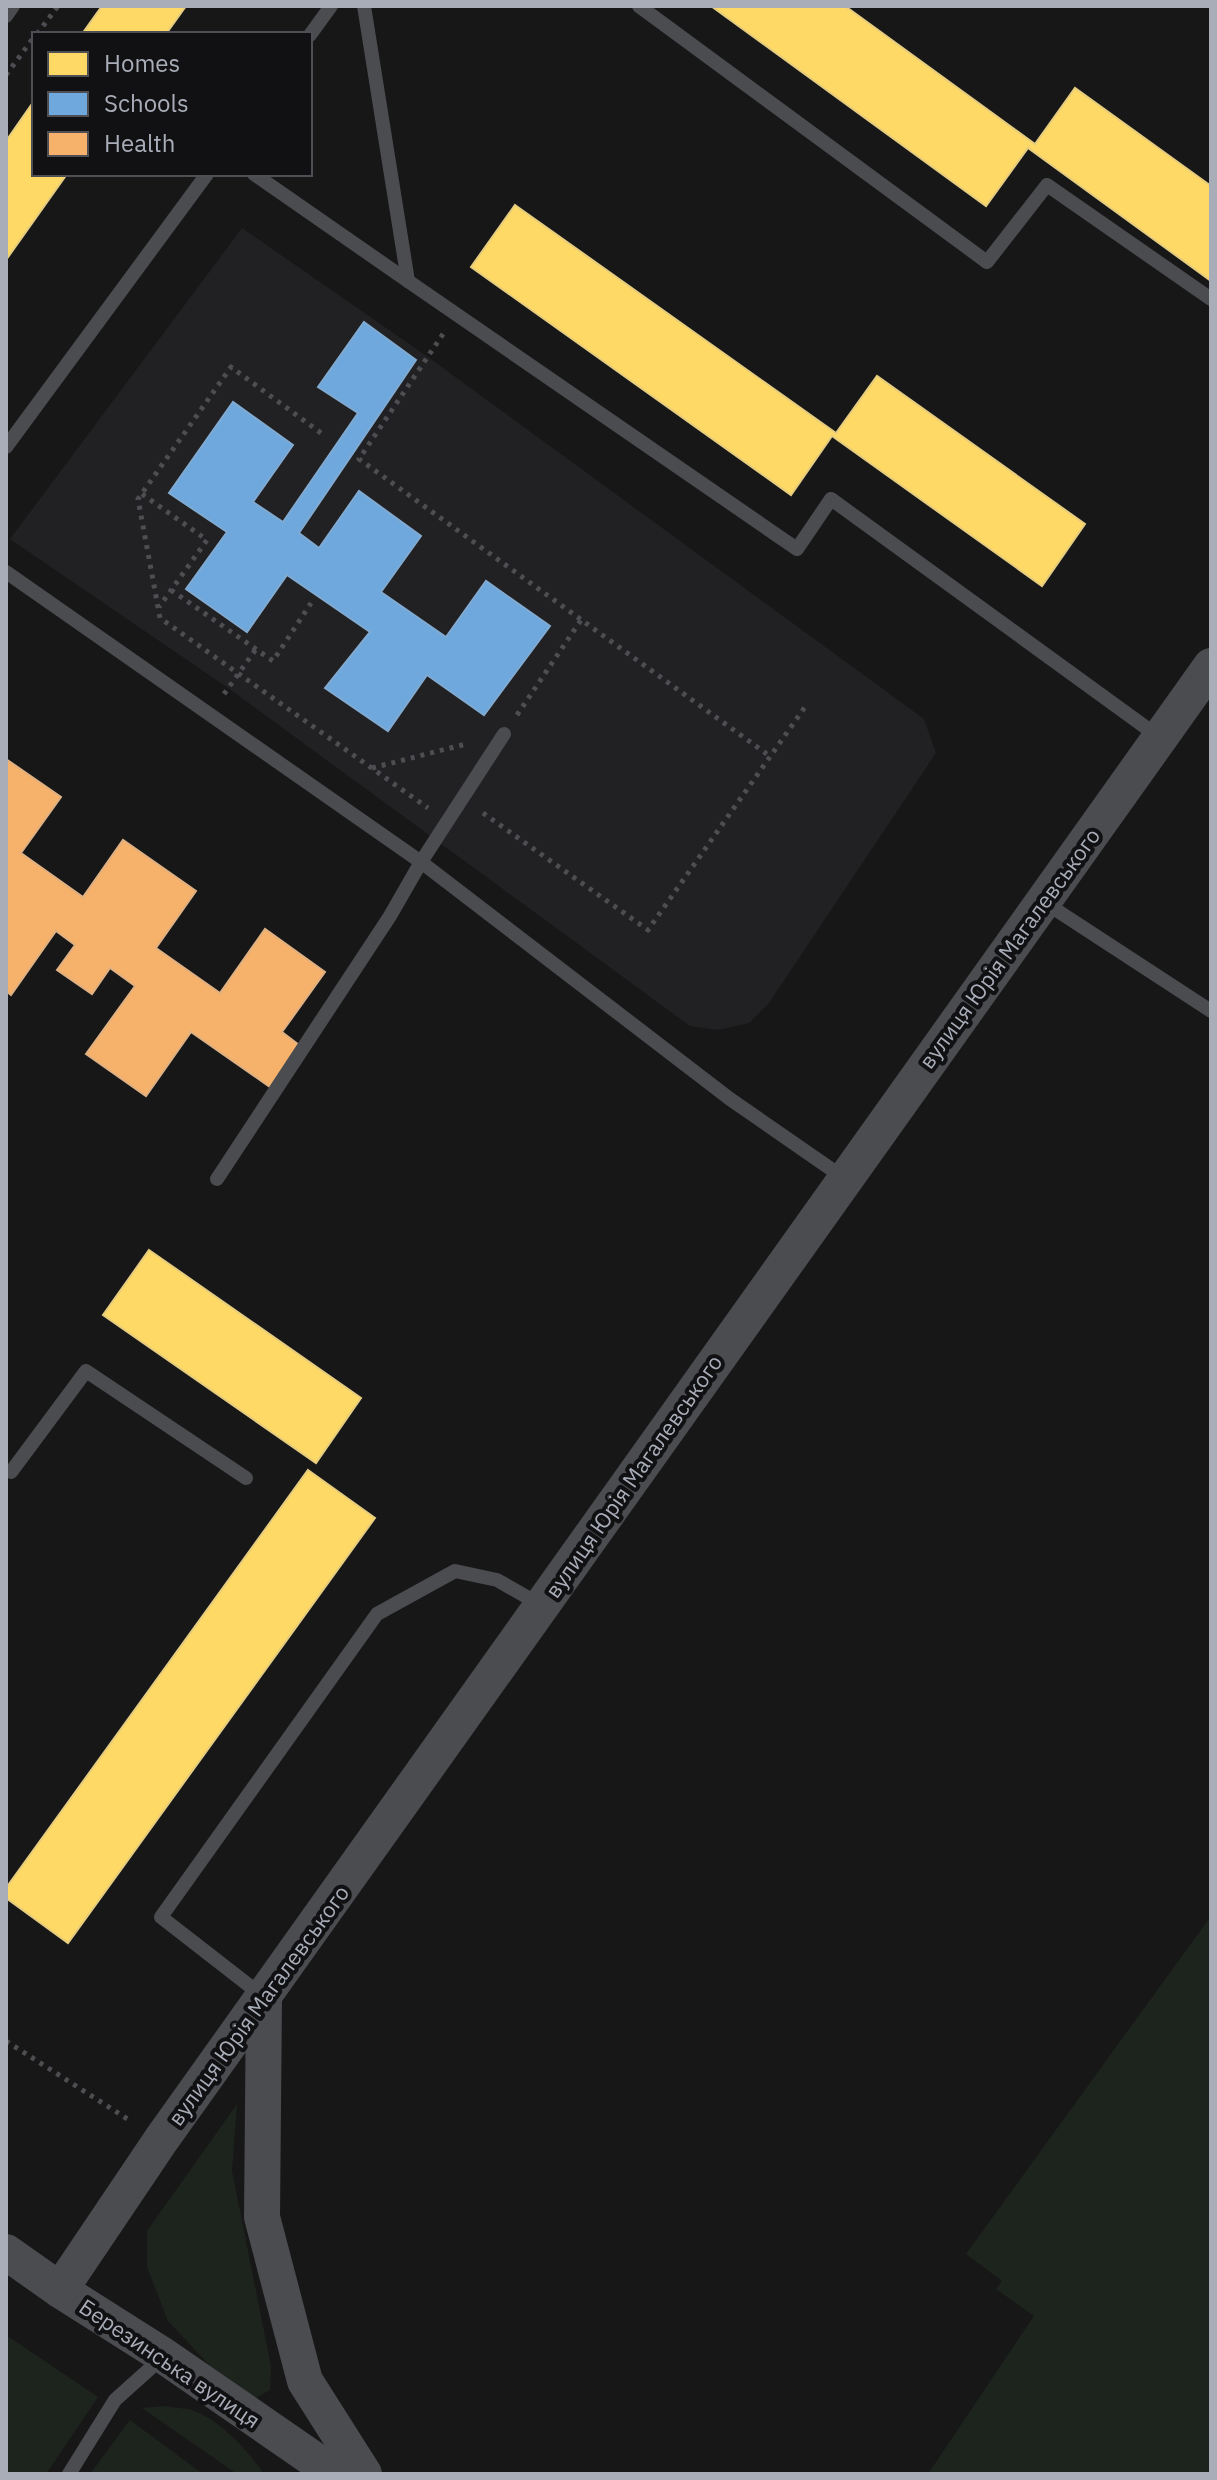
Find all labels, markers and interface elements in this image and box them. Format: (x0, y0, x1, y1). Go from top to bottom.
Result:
legend (32, 32, 312, 176)
text: Homes (104, 47, 180, 79)
text: Schools (104, 87, 189, 119)
text: Health (104, 127, 175, 159)
street label: вулиця Юрія Магалевського (912, 822, 1106, 1074)
street label: вулиця Юрія Магалевського (538, 1349, 728, 1603)
street label: вулиця Юрія Магалевського (161, 1879, 355, 2131)
street label: Березинська вулиця (74, 2292, 266, 2434)

